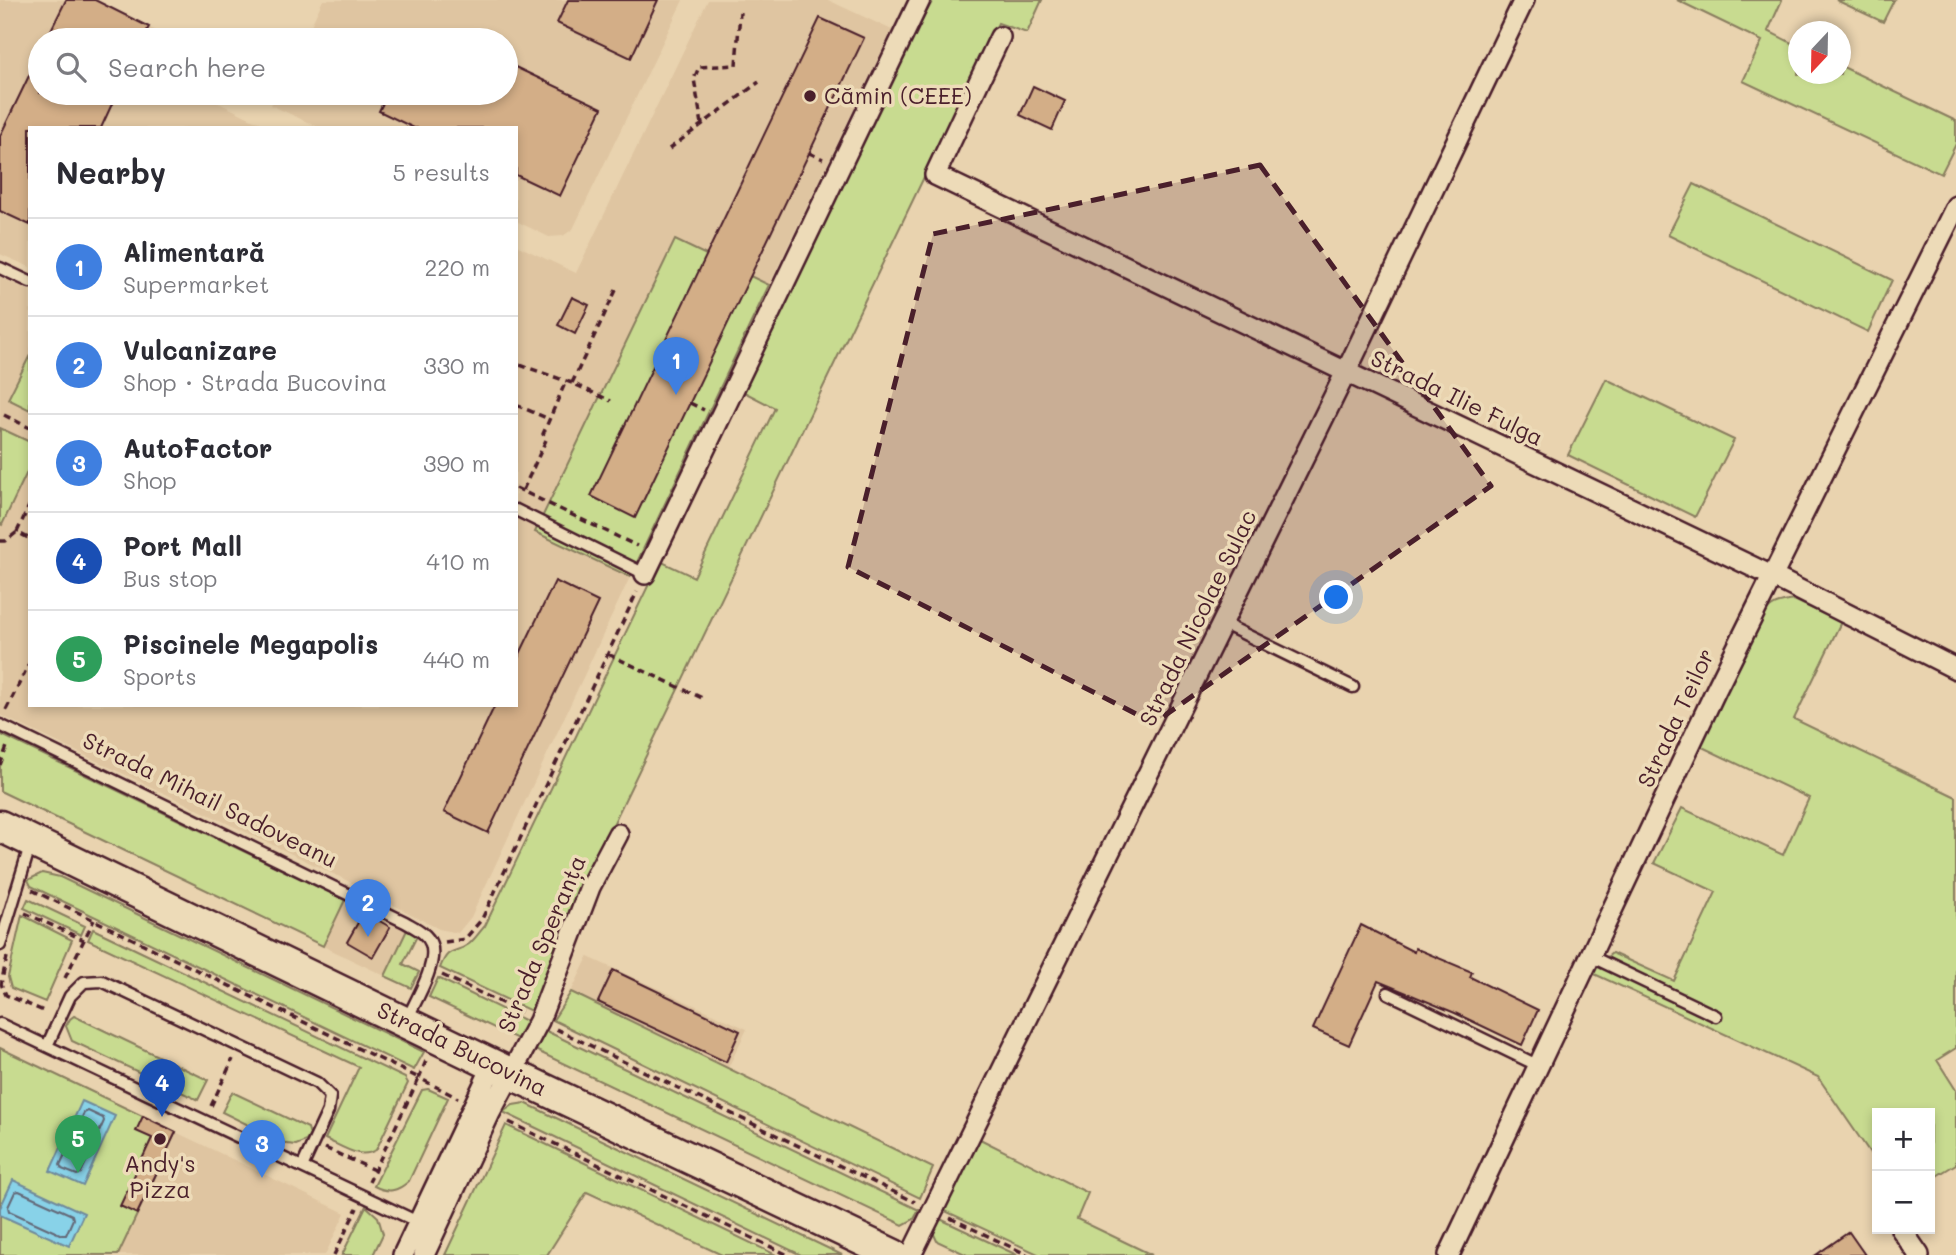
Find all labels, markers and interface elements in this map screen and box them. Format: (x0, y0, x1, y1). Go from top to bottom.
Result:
north arrow (1788, 21, 1851, 84)
search box (28, 28, 518, 105)
icon: search (52, 48, 90, 86)
text: Search here (108, 50, 266, 84)
place label: Cămin (CEEE) (824, 80, 972, 110)
marker: Cămin (CEEE) (802, 88, 818, 104)
text: Nearby (56, 152, 166, 192)
text: 5 results (393, 157, 490, 187)
text: Alimentară (123, 235, 265, 269)
text: 1 (74, 252, 84, 282)
text: 220 m (424, 252, 490, 282)
text: Supermarket (123, 269, 269, 299)
text: Vulcanizare (123, 333, 277, 367)
pin: 1 (653, 337, 699, 395)
street label: Strada Ilie Fulga (1366, 342, 1549, 452)
text: 2 (73, 350, 85, 380)
text: 330 m (423, 350, 490, 380)
text: Shop · Strada Bucovina (123, 367, 387, 397)
text: AutoFactor (123, 431, 272, 465)
text: 3 (72, 448, 86, 478)
text: 390 m (423, 448, 490, 478)
text: Shop (123, 465, 177, 495)
street label: Strada Nicolae Sulac (1132, 504, 1263, 731)
text: Port Mall (123, 529, 242, 563)
text: 4 (72, 546, 86, 576)
text: 410 m (426, 546, 490, 576)
text: Bus stop (123, 563, 218, 593)
your location (1319, 580, 1353, 614)
text: Piscinele Megapolis (123, 627, 378, 661)
street label: Strada Teilor (1630, 643, 1720, 792)
text: 5 (72, 644, 86, 674)
text: 440 m (423, 644, 490, 674)
text: Sports (123, 661, 197, 691)
street label: Strada Mihail Sadoveanu (78, 724, 343, 874)
street label: Strada Speranța (490, 850, 593, 1037)
pin: 2 (345, 879, 391, 937)
street label: Strada Bucovina (372, 994, 552, 1102)
pin: 4 (139, 1059, 185, 1117)
map controls (1872, 1108, 1935, 1234)
button: + (1872, 1108, 1935, 1171)
pin: 5 (55, 1115, 101, 1173)
pin: 3 (239, 1120, 285, 1178)
marker: Andy's Pizza (152, 1131, 168, 1147)
place label: Andy's Pizza (124, 1148, 196, 1204)
button: − (1872, 1171, 1935, 1234)

